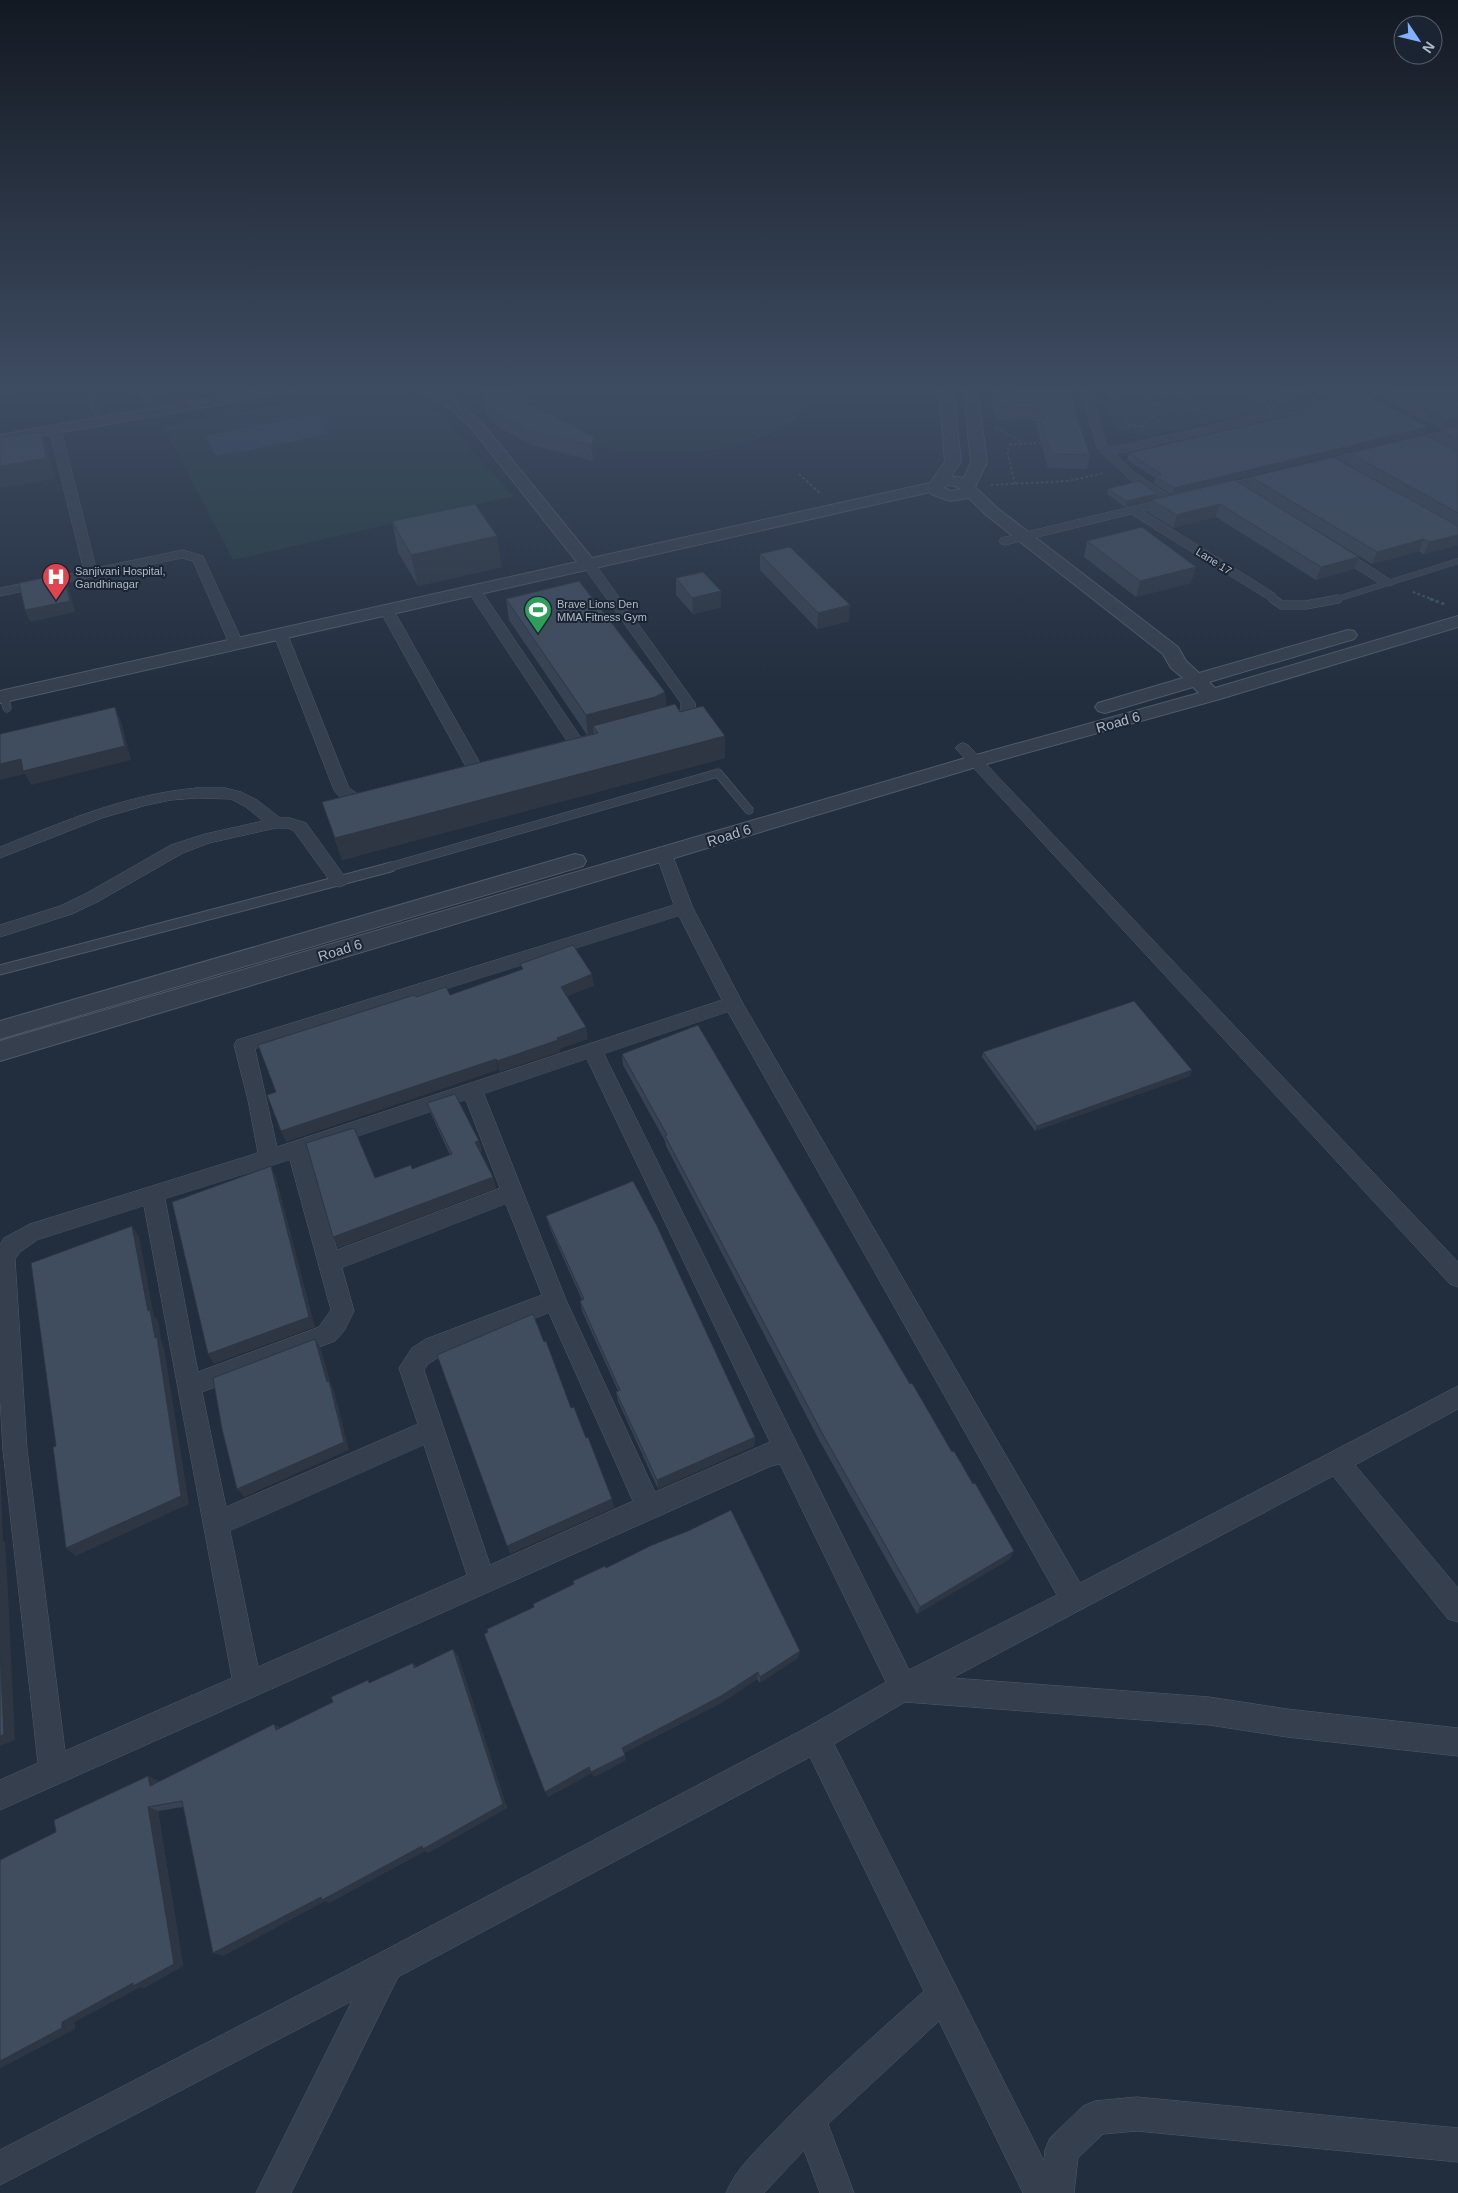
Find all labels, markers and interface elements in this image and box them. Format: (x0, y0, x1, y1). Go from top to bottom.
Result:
north arrow (1393, 15, 1443, 65)
text: N (1419, 39, 1438, 56)
street label: Lane 17 (1194, 545, 1234, 577)
hospital icon: Sanjivani Hospital, Gandhinagar (41, 562, 71, 601)
place label: Sanjivani Hospital, Gandhinagar (75, 565, 166, 590)
sports icon: Brave Lions Den MMA Fitness Gym (523, 595, 553, 634)
place label: Brave Lions Den MMA Fitness Gym (557, 598, 647, 623)
street label: Road 6 (1094, 708, 1142, 736)
street label: Road 6 (705, 821, 753, 849)
street label: Road 6 (316, 936, 364, 964)

